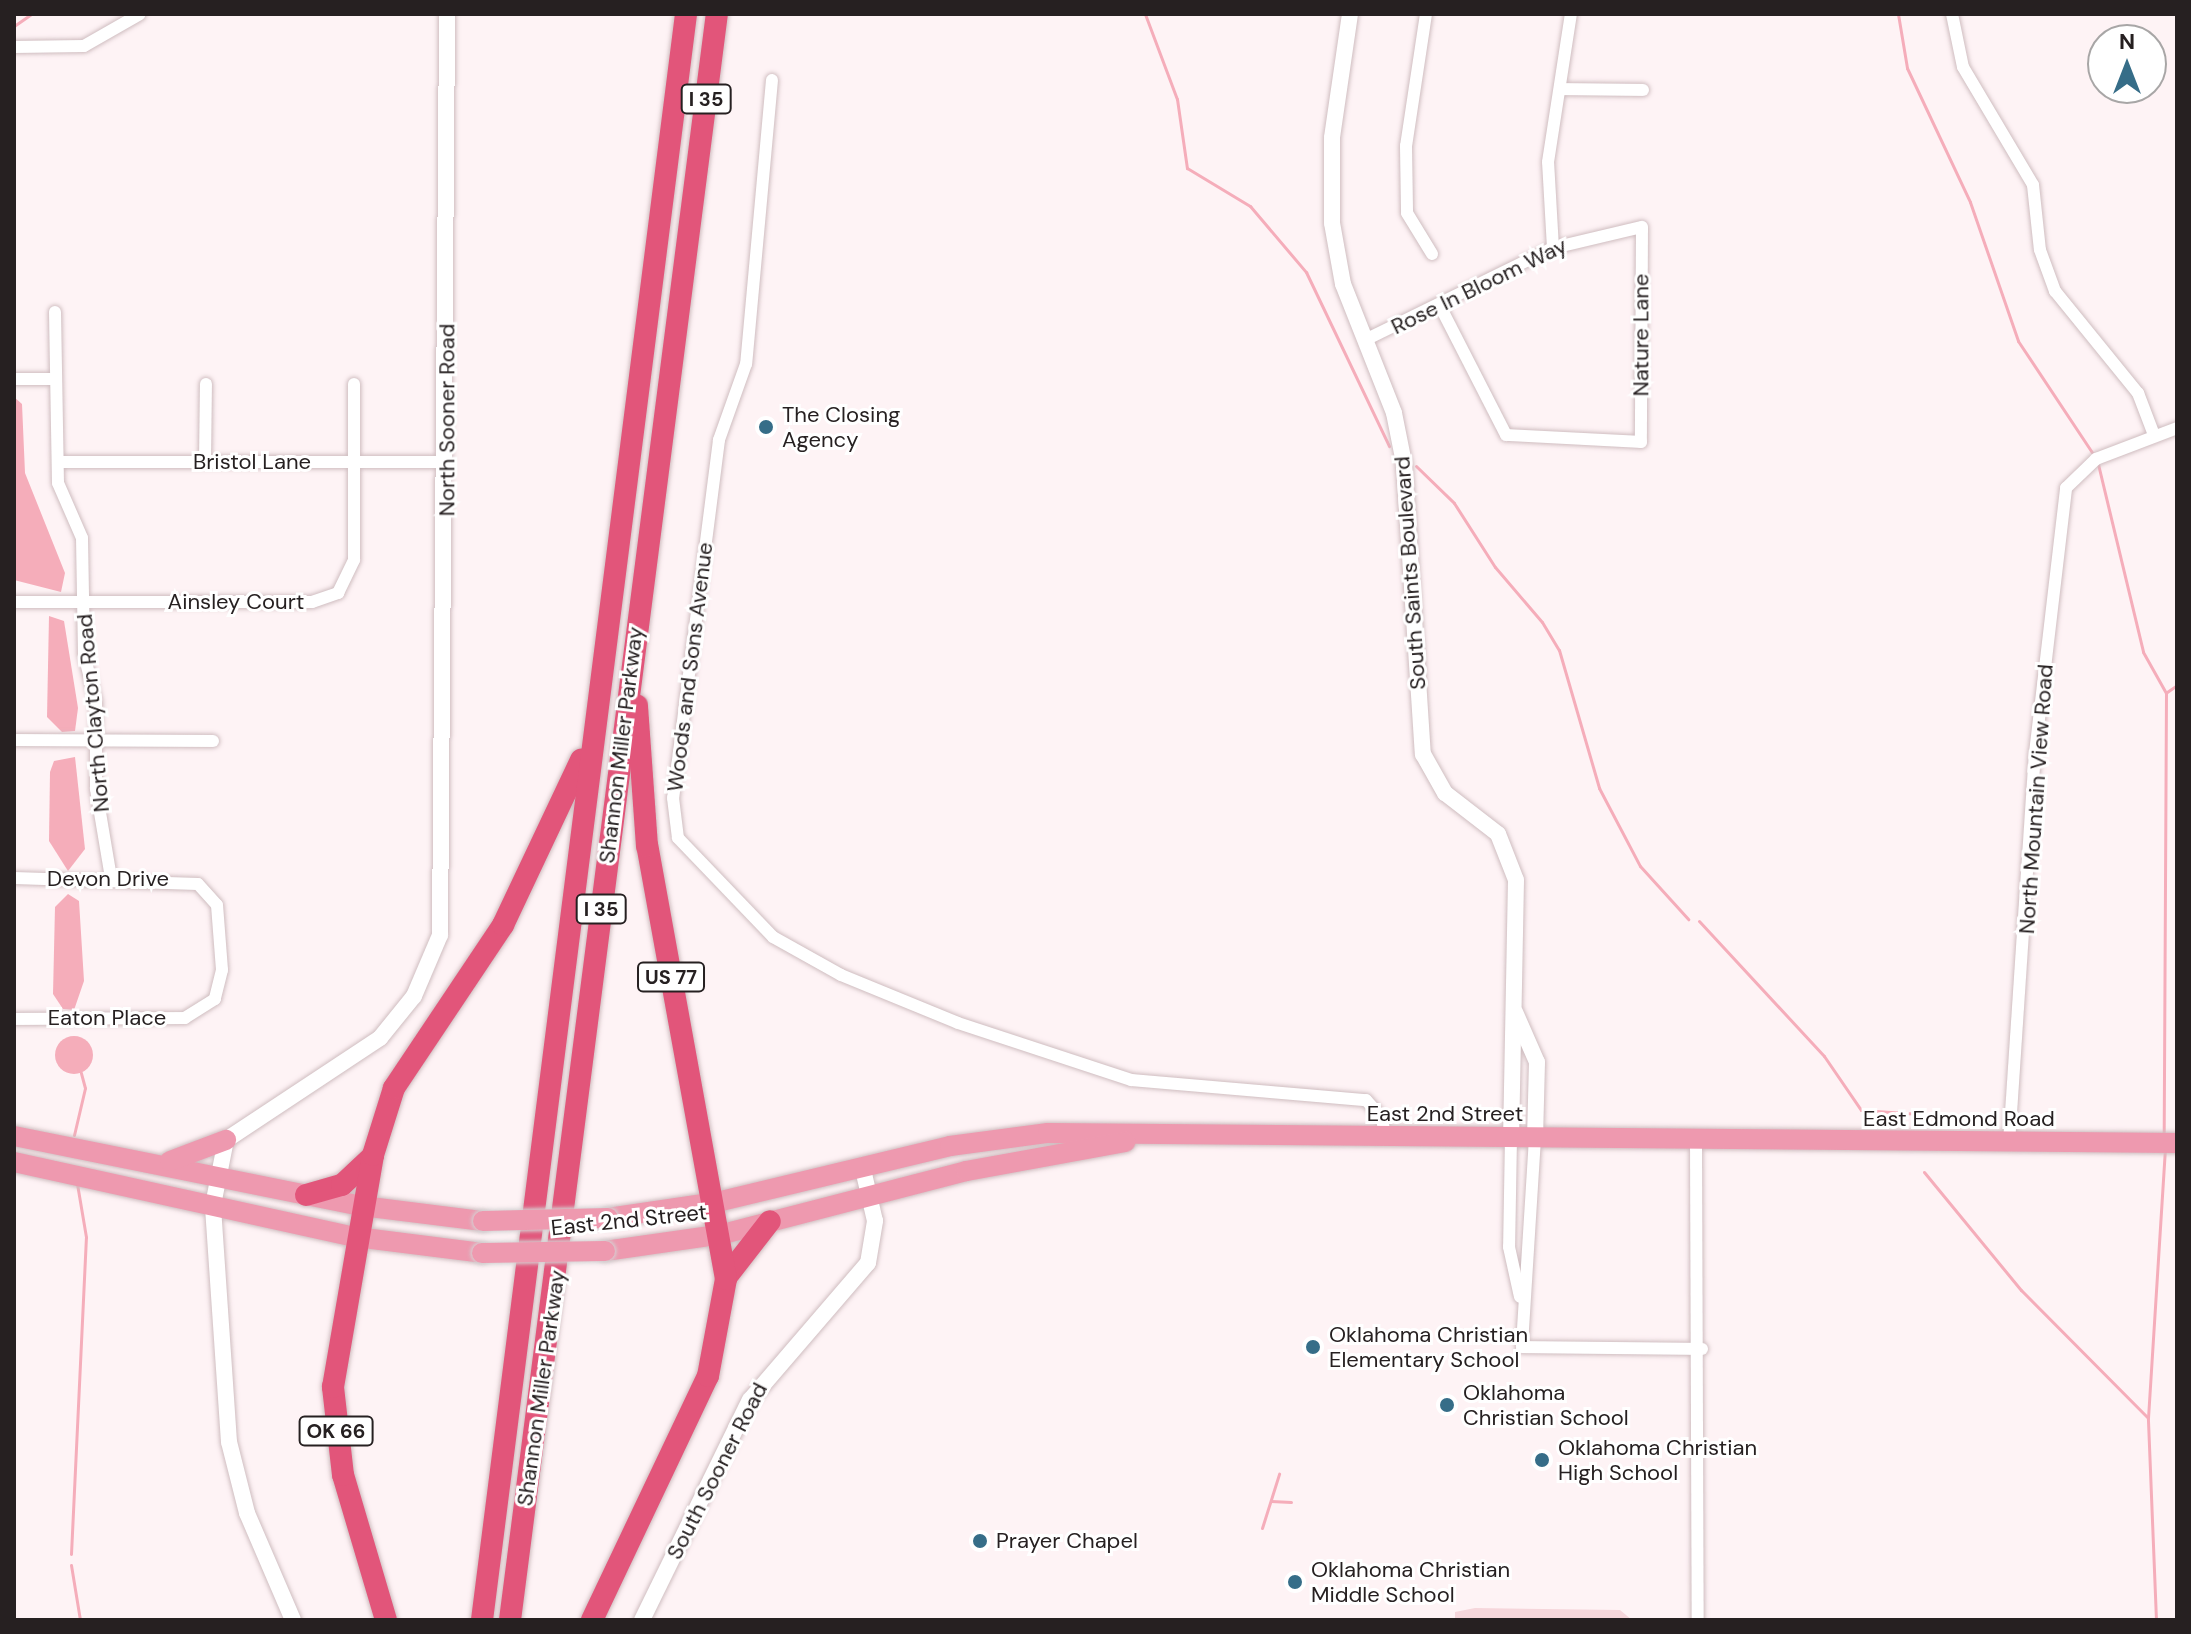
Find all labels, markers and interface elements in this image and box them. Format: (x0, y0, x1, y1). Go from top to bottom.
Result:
north arrow (2087, 24, 2167, 104)
text: N (2119, 27, 2135, 56)
road number: I 35 (680, 83, 732, 115)
street label: Rose In Bloom Way (1387, 232, 1571, 340)
street label: Nature Lane (1628, 274, 1654, 396)
street label: North Sooner Road (434, 324, 460, 516)
place label: The Closing Agency (782, 401, 900, 452)
marker: The Closing Agency (757, 418, 775, 436)
street label: Bristol Lane (193, 449, 311, 475)
street label: South Saints Boulevard (1389, 455, 1431, 691)
street label: Woods and Sons Avenue (662, 541, 718, 793)
street label: Ainsley Court (168, 589, 304, 615)
street label: North Clayton Road (71, 613, 115, 813)
street label: Shannon Miller Parkway (593, 625, 649, 865)
street label: North Mountain View Road (2013, 663, 2059, 935)
street label: Devon Drive (47, 866, 169, 892)
road number: I 35 (575, 893, 627, 925)
road number: US 77 (637, 961, 705, 993)
street label: Eaton Place (48, 1005, 166, 1031)
street label: East 2nd Street (1367, 1101, 1523, 1127)
street label: East Edmond Road (1863, 1106, 2055, 1132)
street label: East 2nd Street (550, 1199, 708, 1241)
street label: Shannon Miller Parkway (511, 1268, 571, 1508)
place label: Oklahoma Christian Elementary School (1329, 1321, 1528, 1372)
marker: Oklahoma Christian Elementary School (1304, 1338, 1322, 1356)
street label: South Sooner Road (661, 1378, 773, 1564)
place label: Oklahoma Christian School (1463, 1379, 1629, 1430)
marker: Oklahoma Christian School (1438, 1396, 1456, 1414)
road number: OK 66 (298, 1415, 374, 1447)
place label: Oklahoma Christian High School (1558, 1434, 1757, 1486)
marker: Oklahoma Christian High School (1533, 1451, 1551, 1469)
place label: Prayer Chapel (996, 1528, 1138, 1554)
marker: Prayer Chapel (971, 1532, 989, 1550)
place label: Oklahoma Christian Middle School (1311, 1556, 1510, 1608)
marker: Oklahoma Christian Middle School (1286, 1573, 1304, 1591)

